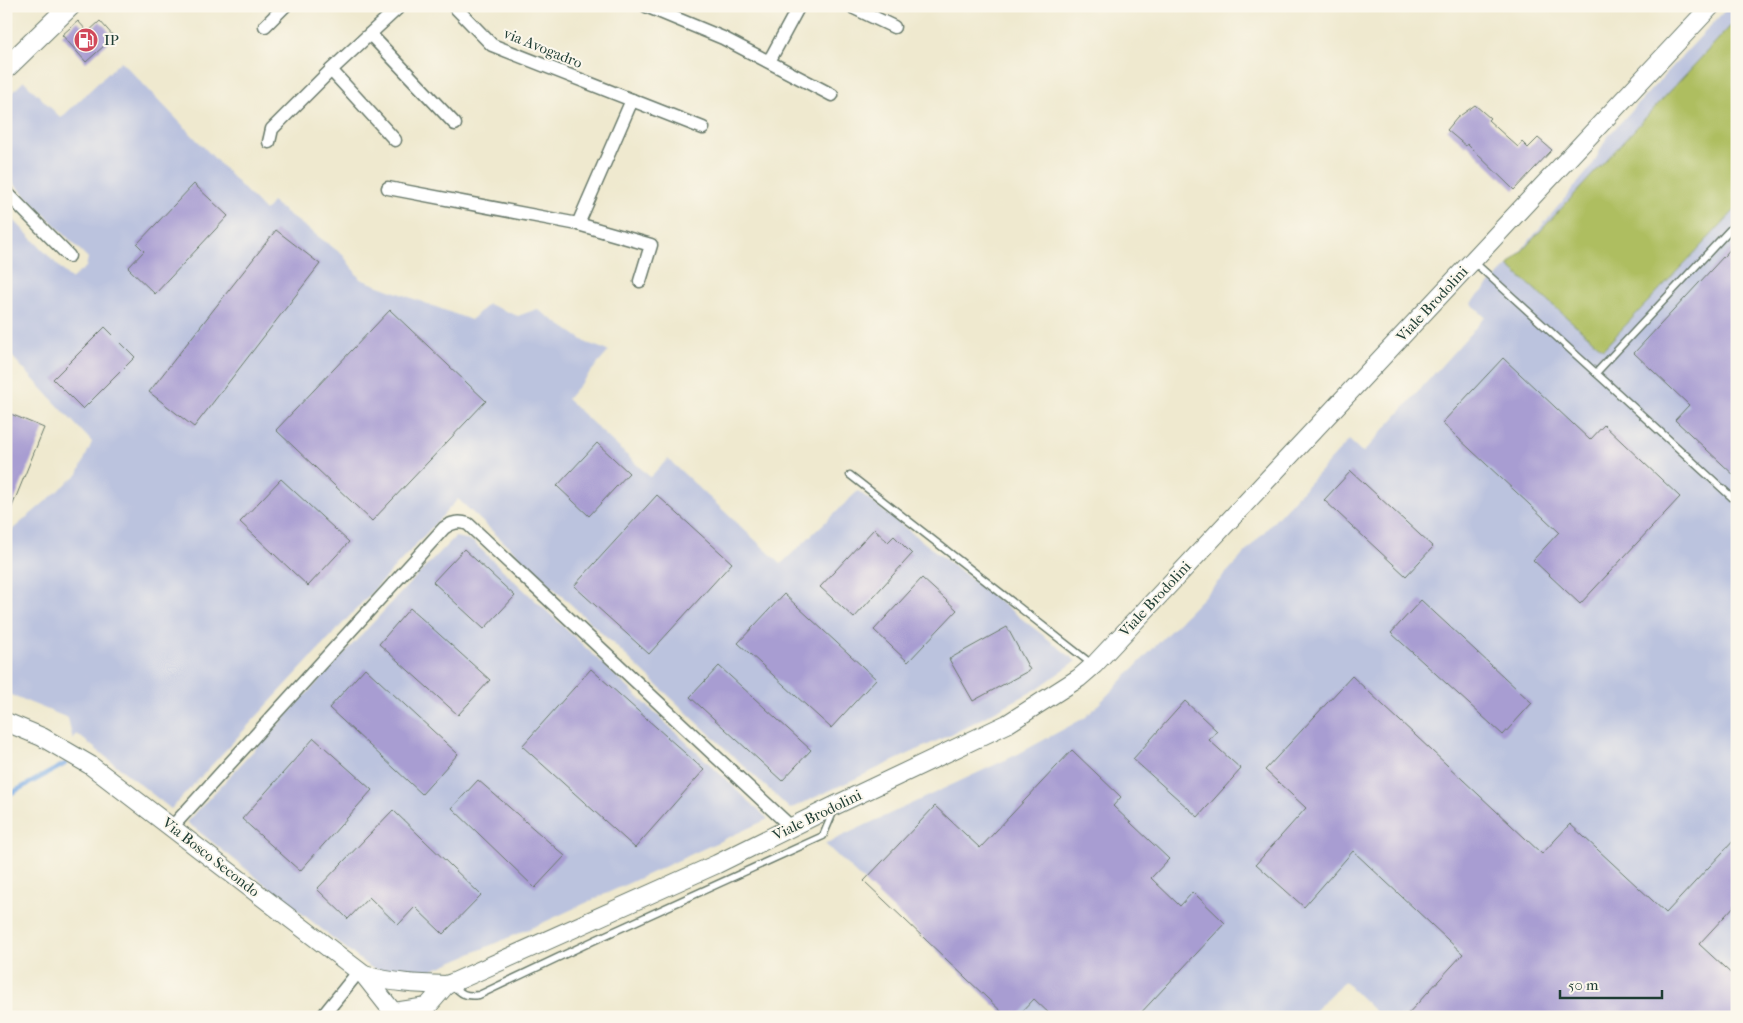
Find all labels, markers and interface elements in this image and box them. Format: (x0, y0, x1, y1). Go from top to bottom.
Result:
street label: via Avogadro (501, 24, 585, 72)
fuel station icon: IP (73, 27, 99, 53)
place label: IP (104, 31, 119, 49)
street label: Viale Brodolini (1392, 262, 1472, 346)
street label: Viale Brodolini (1115, 557, 1195, 641)
street label: Viale Brodolini (769, 785, 865, 845)
street label: Via Bosco Secondo (158, 813, 263, 901)
scale bar (1560, 968, 1663, 1000)
text: 50 m (1568, 976, 1599, 994)

